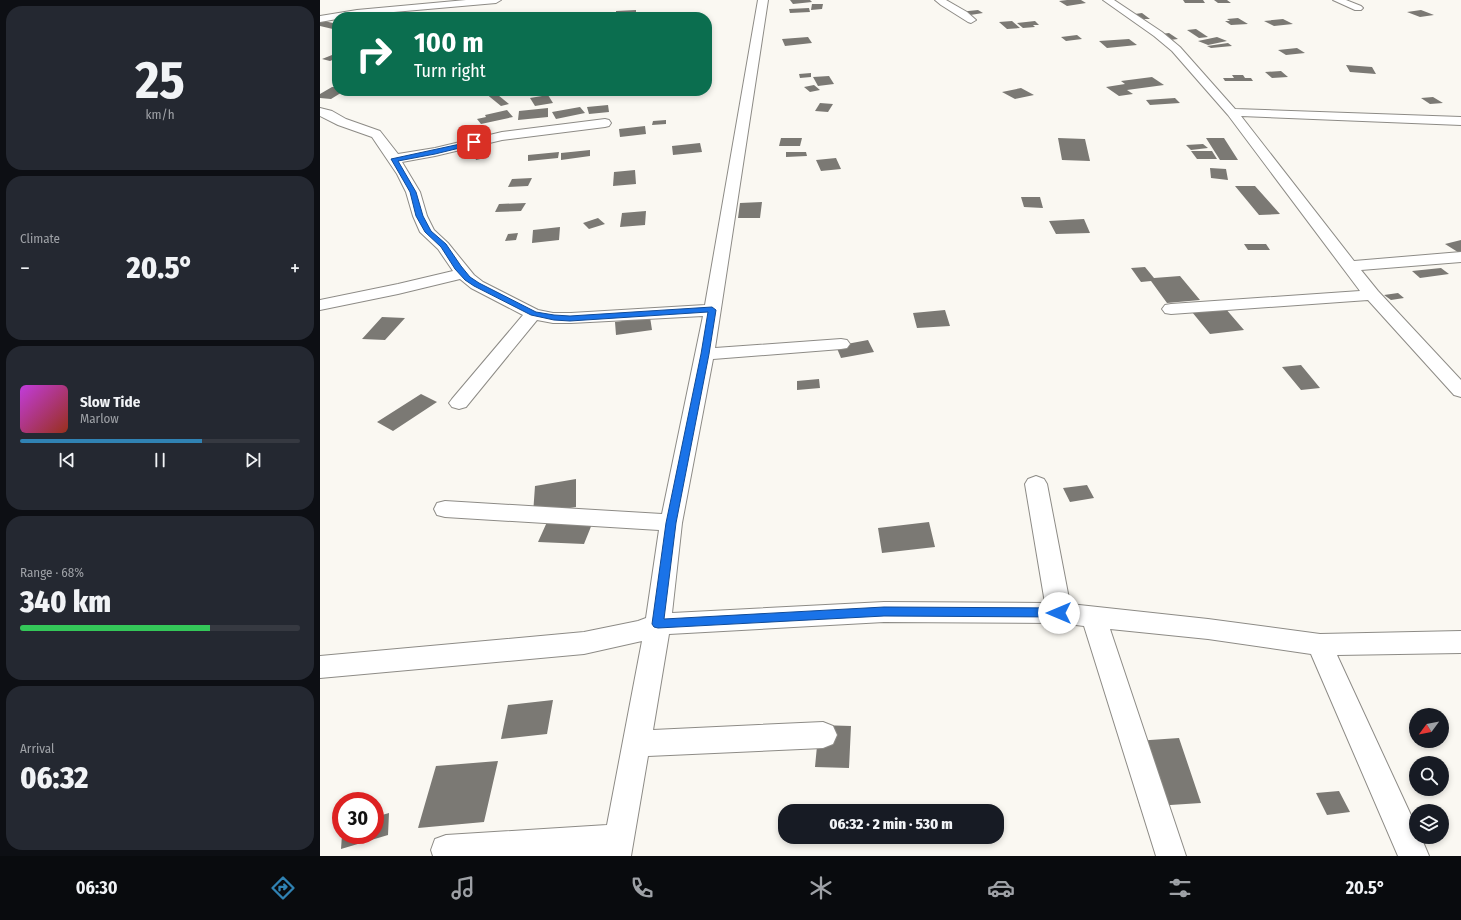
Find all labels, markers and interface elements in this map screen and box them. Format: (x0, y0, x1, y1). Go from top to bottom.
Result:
text: 100 m (414, 26, 484, 59)
icon: right (348, 28, 400, 80)
text: 25 (135, 49, 185, 112)
text: Turn right (414, 60, 486, 82)
text: km/h (146, 107, 175, 122)
pin (457, 125, 491, 159)
icon: arrive (463, 131, 485, 153)
text: Climate (20, 231, 60, 246)
text: 20.5° (127, 250, 193, 286)
text: − (20, 255, 30, 282)
text: + (290, 255, 300, 282)
text: Slow Tide (80, 393, 140, 411)
text: Marlow (80, 411, 119, 426)
icon: previous (56, 449, 78, 471)
icon: pause (149, 449, 171, 471)
icon: next (242, 449, 264, 471)
text: Range · 68% (20, 565, 84, 580)
text: 340 km (20, 584, 111, 620)
position arrow (1038, 592, 1080, 634)
north arrow (1409, 708, 1449, 748)
map controls (1409, 708, 1449, 844)
text: Arrival (20, 741, 54, 756)
button: search (1409, 756, 1449, 796)
text: 06:32 (20, 760, 88, 796)
speed limit sign: 30 (332, 792, 384, 844)
button: layers (1409, 804, 1449, 844)
text: 06:32 · 2 min · 530 m (829, 815, 953, 833)
icon: directions (269, 874, 297, 902)
icon: music (449, 874, 477, 902)
icon: phone (628, 874, 656, 902)
icon: climate (807, 874, 835, 902)
icon: car (987, 874, 1015, 902)
icon: filters (1166, 874, 1194, 902)
text: 06:30 (76, 877, 118, 899)
text: 20.5° (1346, 877, 1385, 899)

